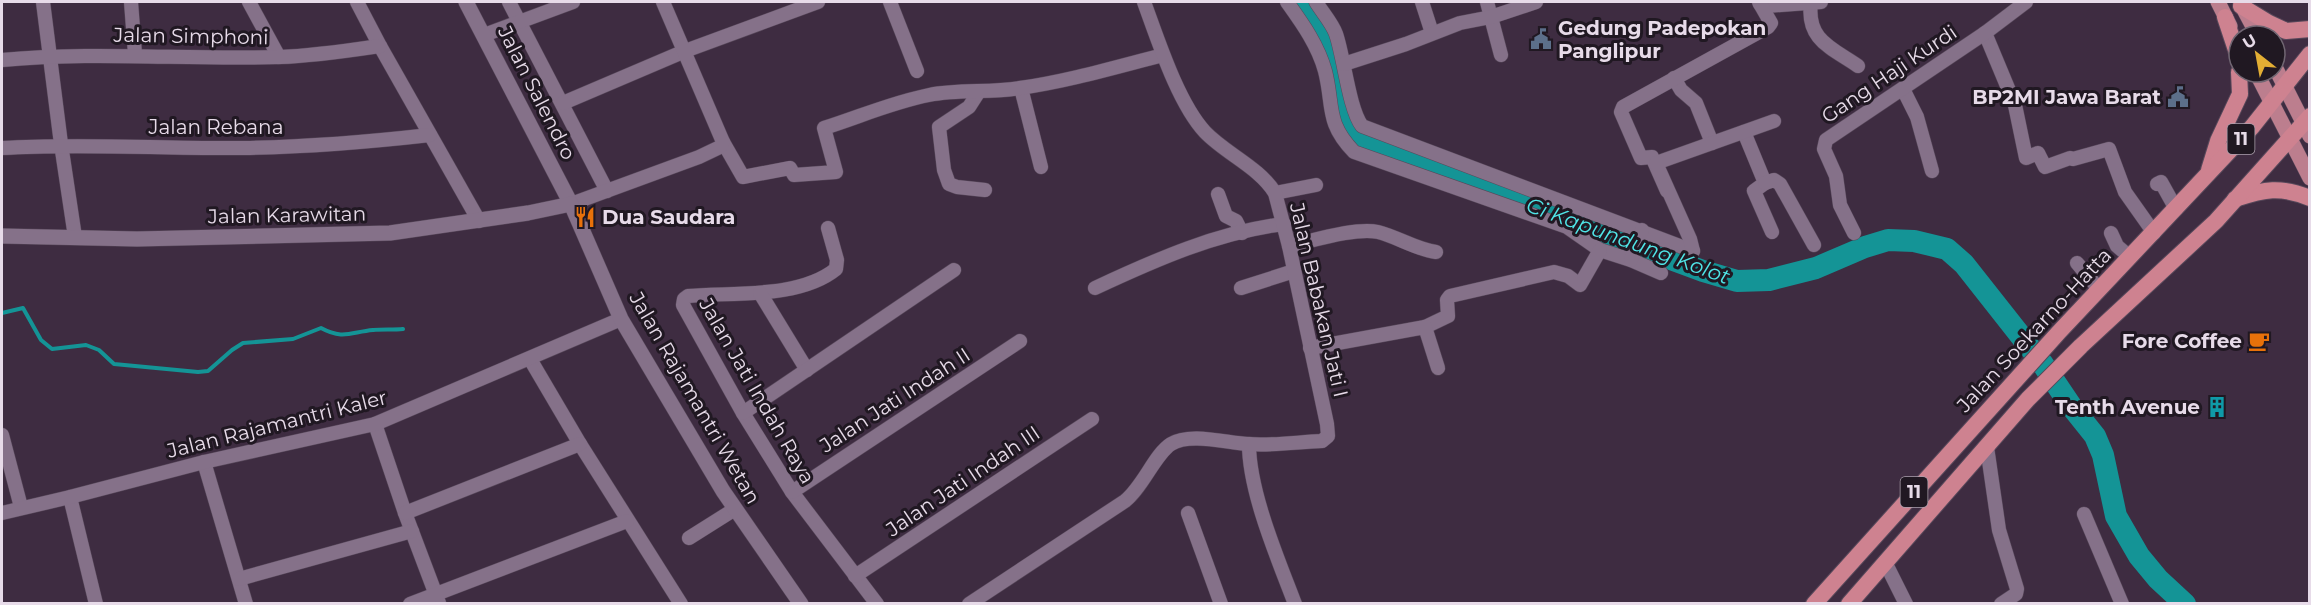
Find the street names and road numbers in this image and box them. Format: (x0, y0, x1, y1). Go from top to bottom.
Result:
street label: Gang Haji Kurdi (1817, 20, 1961, 128)
street label: Jalan Salendro (493, 21, 581, 164)
street label: Jalan Simphoni (112, 23, 269, 49)
street label: Jalan Rebana (148, 115, 283, 139)
road number: 11 (2228, 124, 2254, 154)
street label: Jalan Babakan Jati I (1285, 199, 1353, 400)
street label: Jalan Karawitan (207, 202, 366, 228)
street label: Jalan Soekarno-Hatta (1951, 243, 2116, 418)
street label: Jalan Rajamantri Wetan (624, 287, 766, 508)
street label: Jalan Jati Indah Raya (694, 293, 820, 488)
street label: Jalan Jati Indah II (815, 343, 975, 458)
street label: Jalan Rajamantri Kaler (164, 385, 389, 463)
street label: Jalan Jati Indah III (881, 421, 1044, 542)
road number: 11 (1900, 477, 1928, 507)

